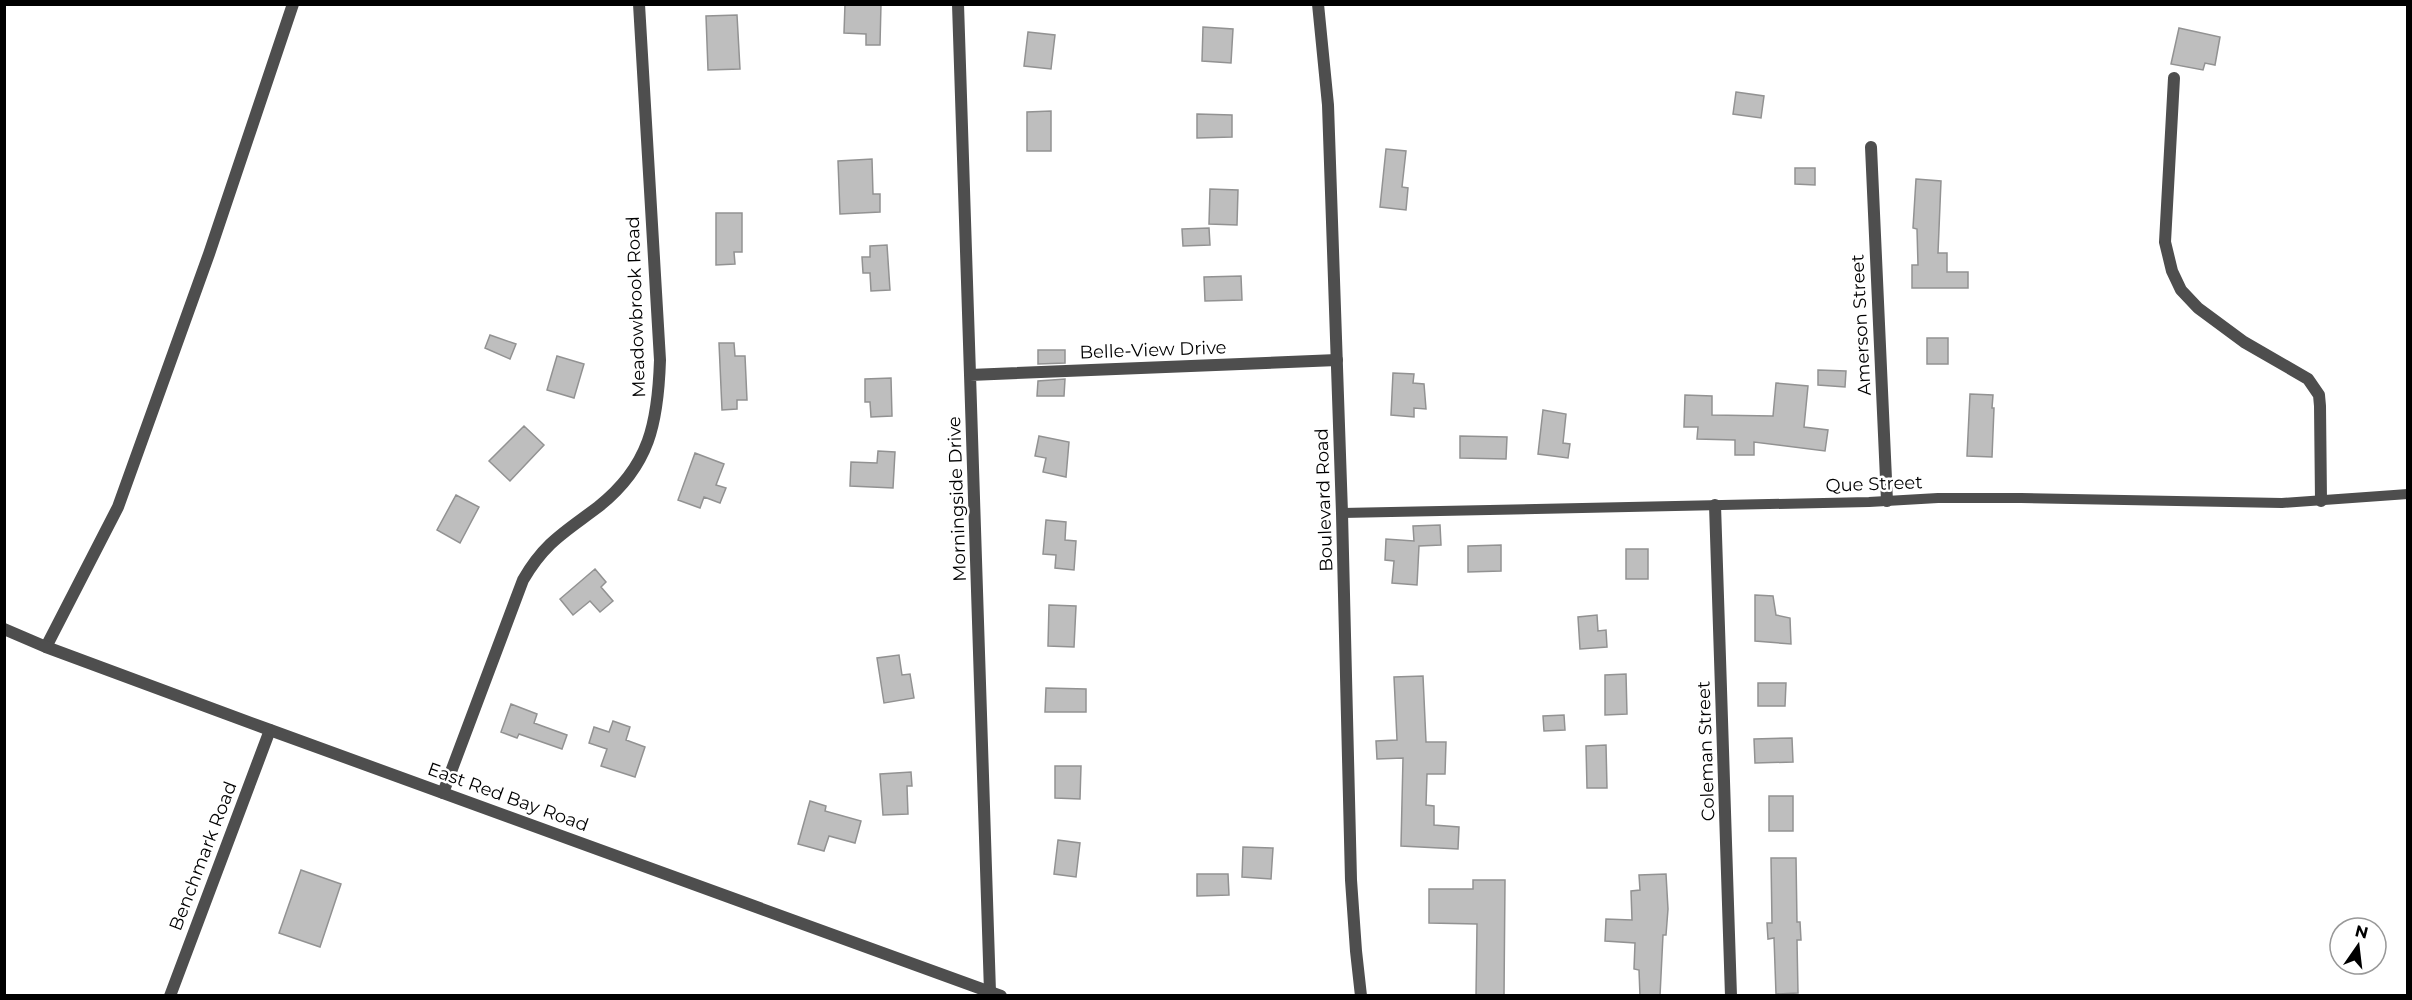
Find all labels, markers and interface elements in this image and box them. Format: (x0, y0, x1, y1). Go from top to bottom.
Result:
street label: Meadowbrook Road (622, 216, 650, 398)
street label: Amerson Street (1846, 254, 1876, 396)
street label: Belle-View Drive (1079, 336, 1227, 364)
street label: Morningside Drive (943, 416, 971, 582)
street label: Boulevard Road (1311, 428, 1337, 572)
street label: Que Street (1825, 471, 1923, 497)
street label: Coleman Street (1693, 680, 1719, 822)
street label: East Red Bay Road (425, 758, 591, 836)
street label: Benchmark Road (164, 778, 242, 934)
north arrow (2328, 916, 2388, 976)
text: N (2353, 921, 2370, 943)

